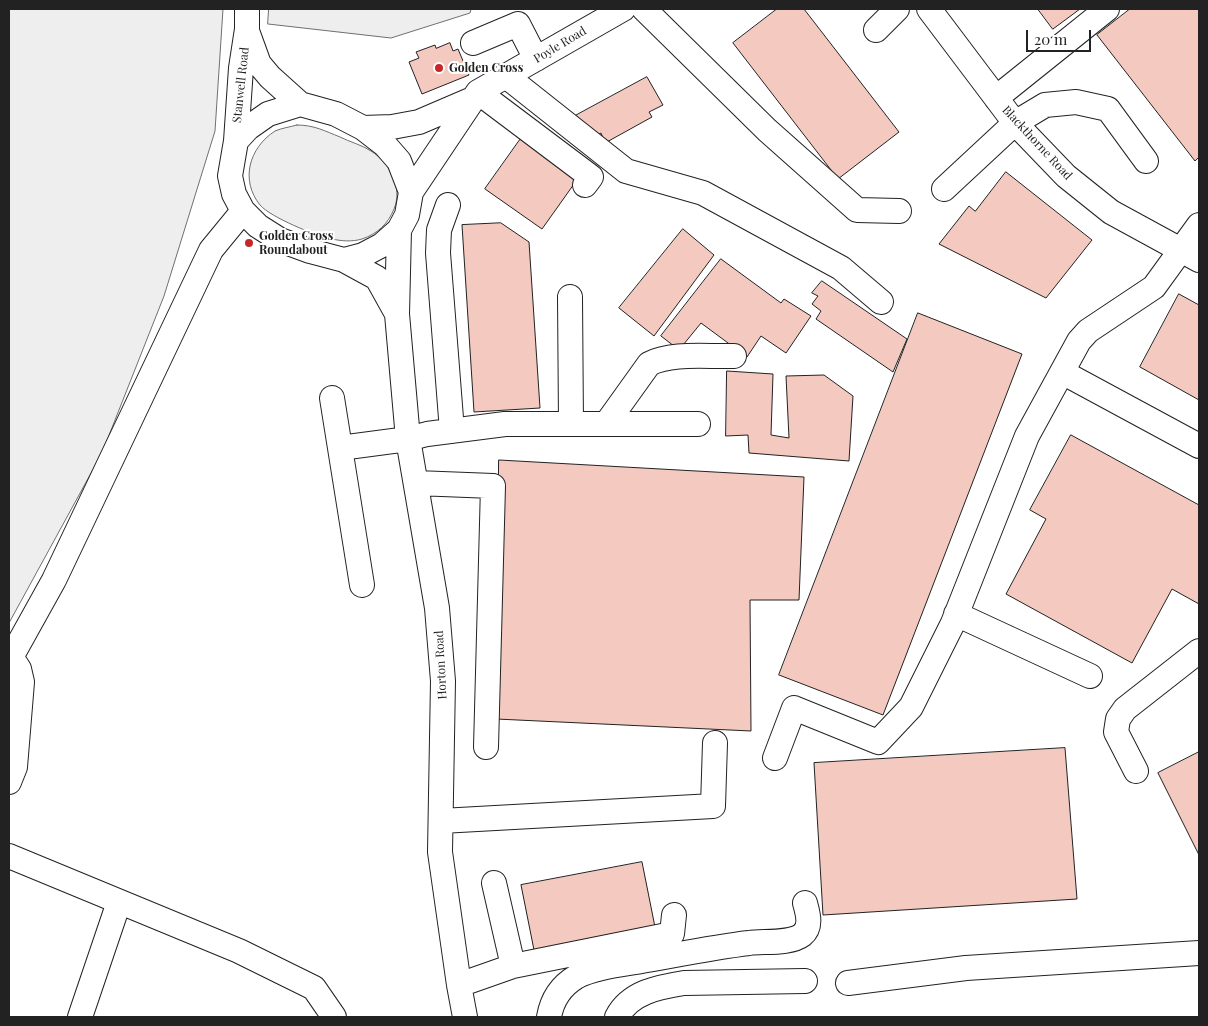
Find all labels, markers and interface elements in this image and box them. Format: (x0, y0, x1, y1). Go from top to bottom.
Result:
scale bar (1028, 20, 1093, 52)
street label: Poyle Road (531, 24, 589, 66)
text: 20 m (1034, 29, 1067, 49)
street label: Stanwell Road (230, 46, 252, 124)
place label: Golden Cross (449, 61, 523, 75)
marker: Golden Cross (433, 62, 445, 74)
street label: Blackthorne Road (999, 103, 1075, 183)
place label: Golden Cross Roundabout (259, 229, 333, 257)
marker: Golden Cross Roundabout (243, 237, 255, 249)
street label: Horton Road (432, 630, 450, 700)

